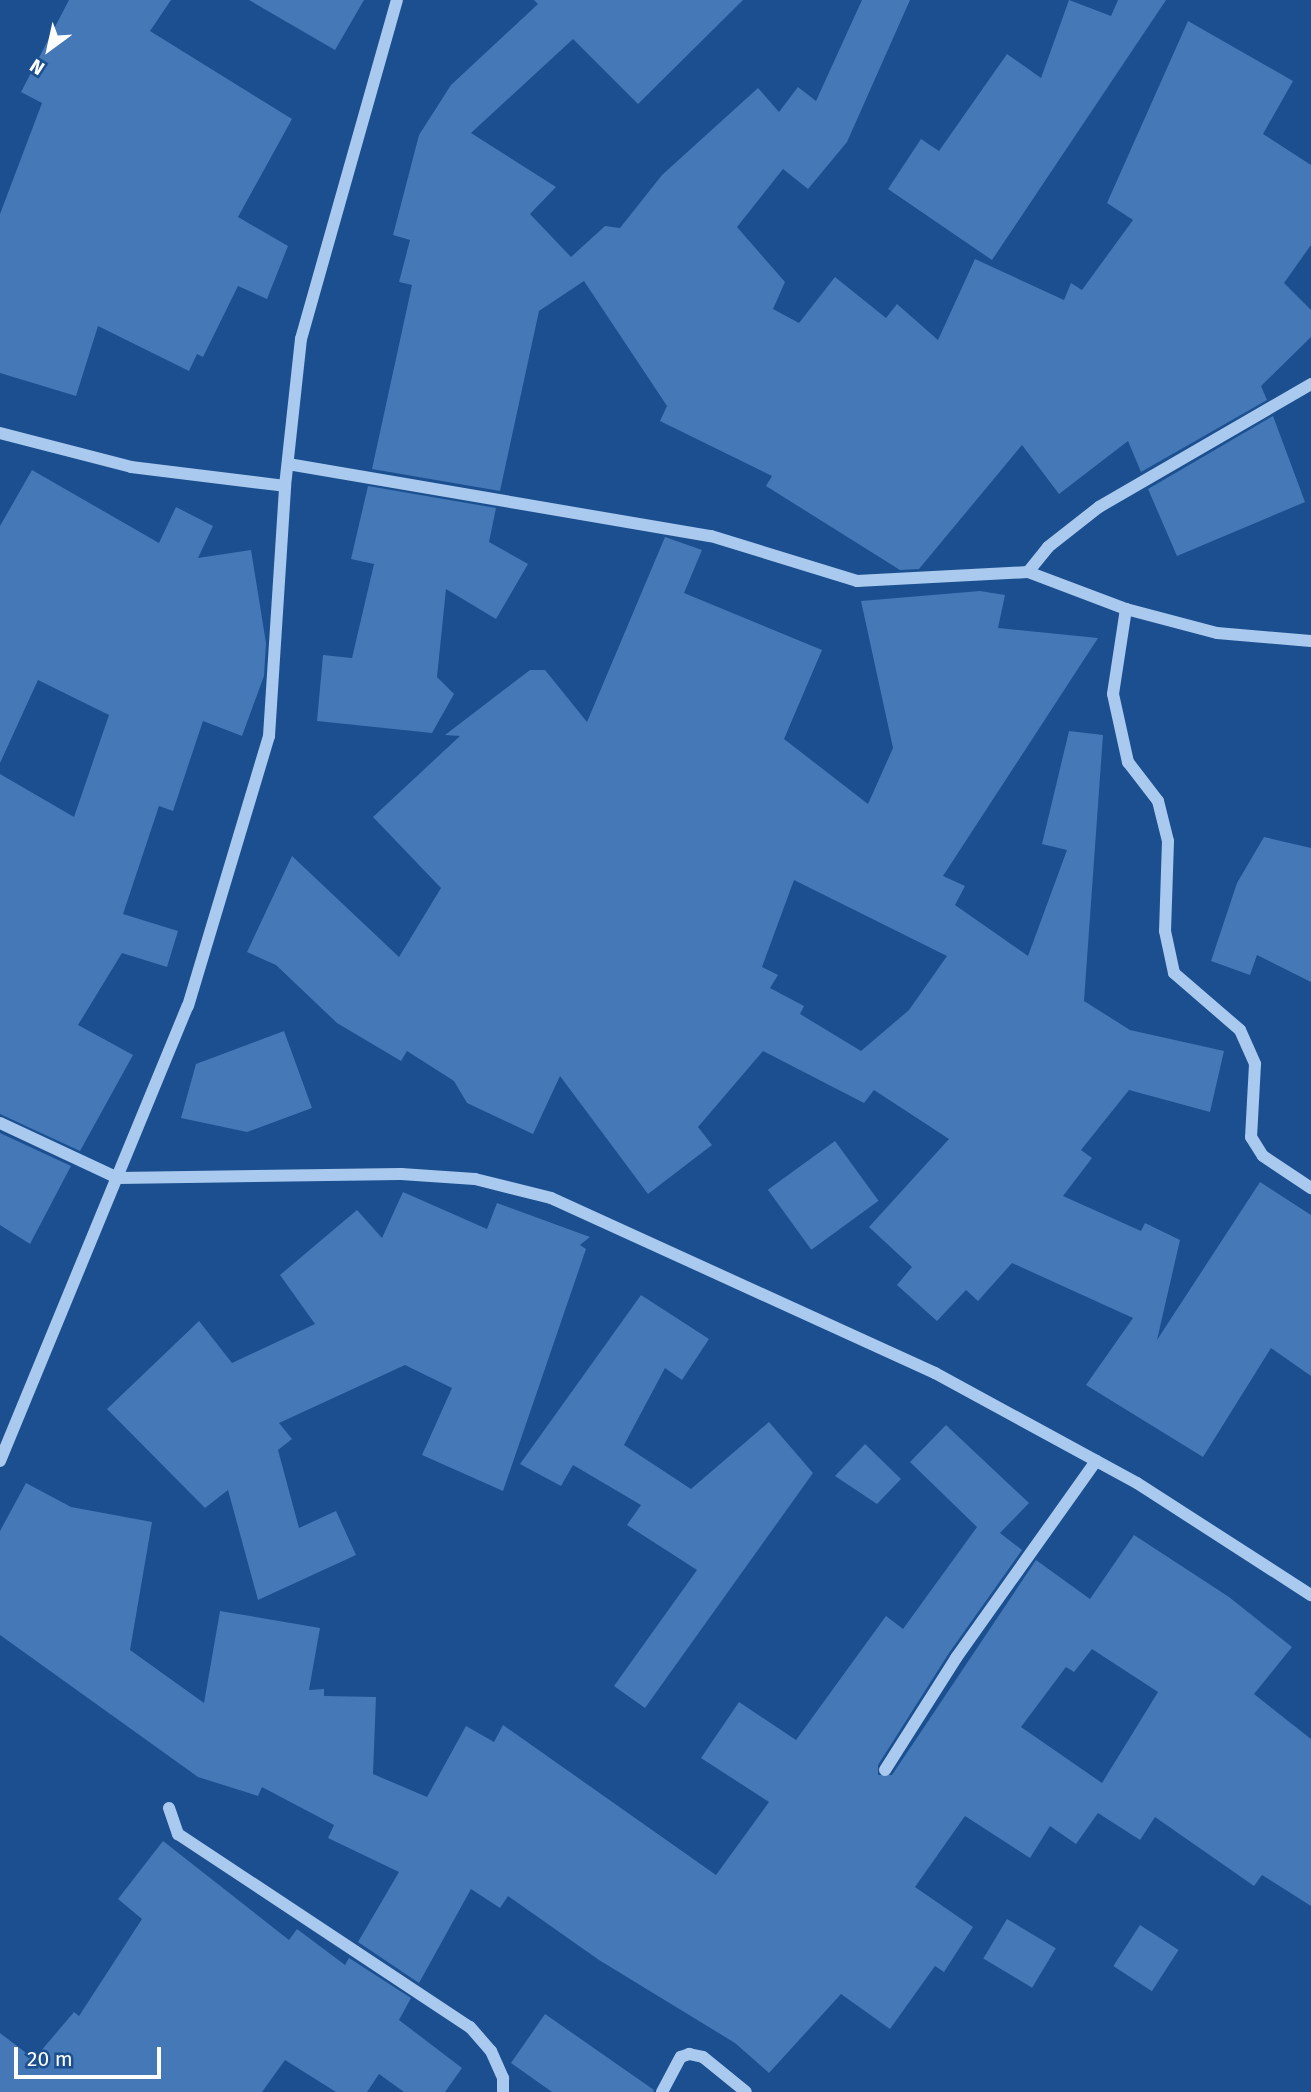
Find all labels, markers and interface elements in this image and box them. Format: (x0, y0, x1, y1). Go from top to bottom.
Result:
north arrow (14, 14, 84, 84)
text: N (26, 54, 49, 80)
scale bar (18, 2032, 164, 2076)
text: 20 m (27, 2046, 73, 2072)

